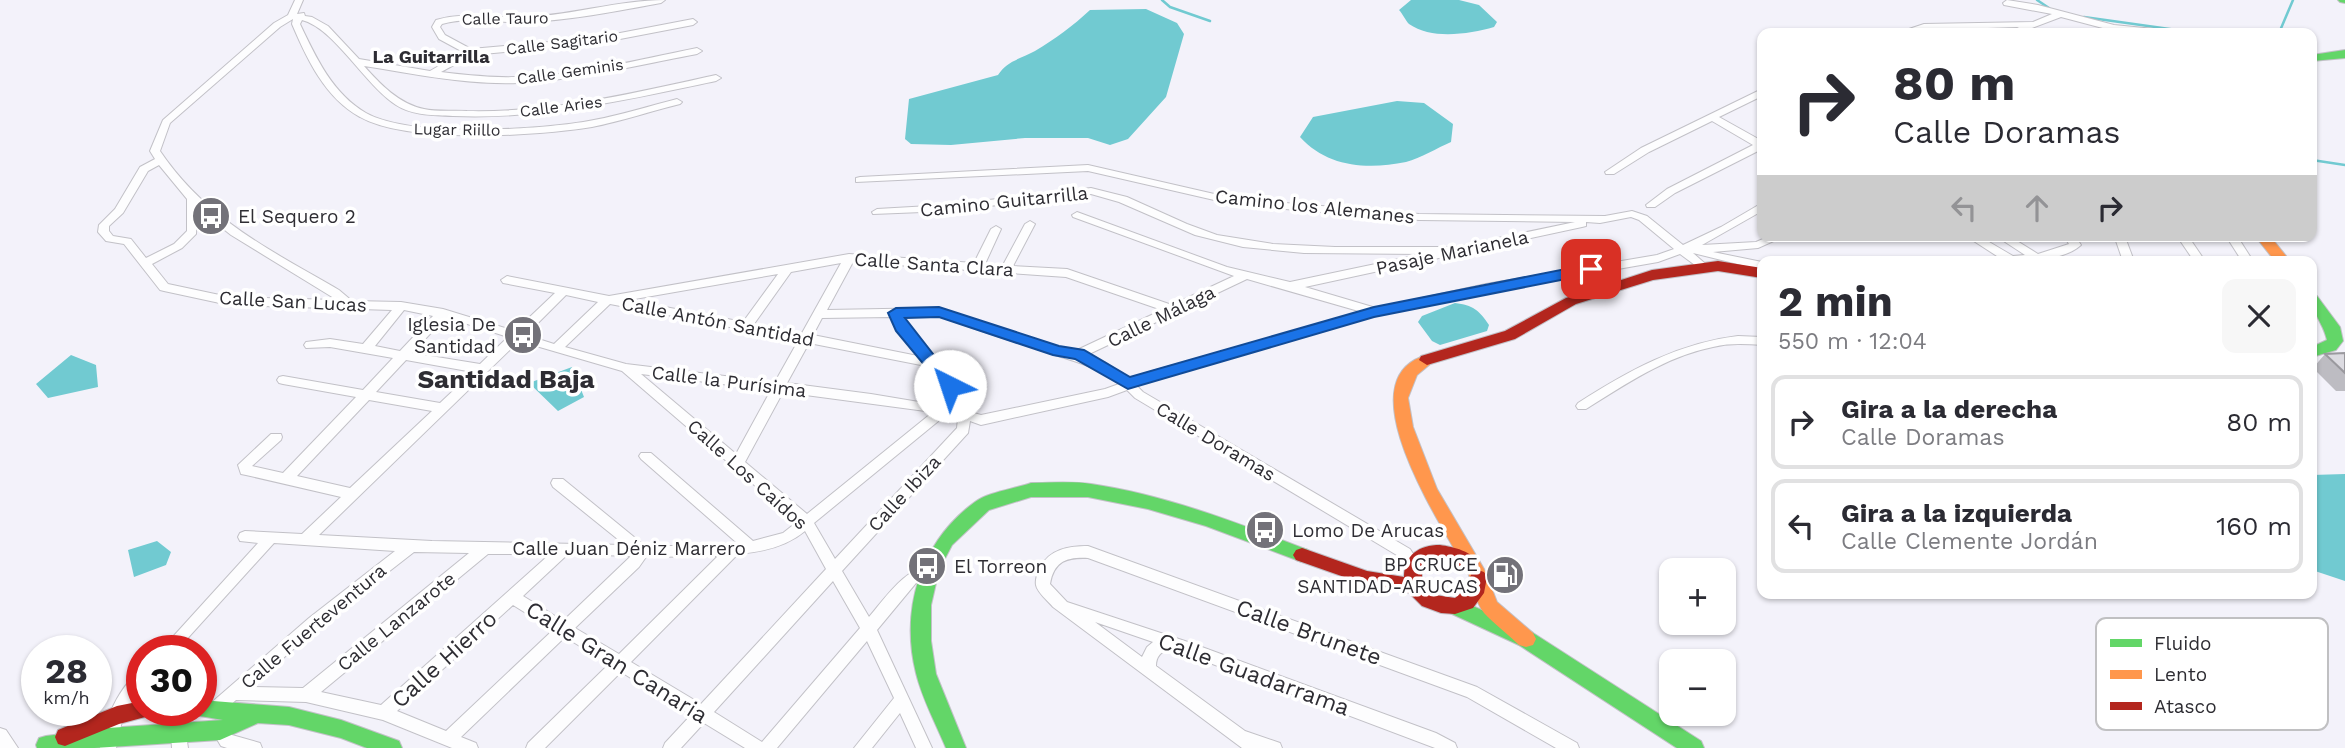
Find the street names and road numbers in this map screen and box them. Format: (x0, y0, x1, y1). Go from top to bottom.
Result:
street label: Calle Tauro (461, 8, 549, 29)
street label: Calle Sagitario (505, 26, 619, 59)
street label: Calle Geminis (516, 55, 625, 88)
street label: Calle Aries (519, 92, 603, 121)
street label: Lugar Riillo (413, 119, 501, 140)
street label: Camino Guitarrilla (919, 181, 1089, 222)
street label: Camino los Alemanes (1214, 185, 1416, 228)
street label: Pasaje Marianela (1374, 225, 1531, 280)
street label: Calle Santa Clara (853, 247, 1015, 282)
street label: Calle Málaga (1104, 280, 1219, 352)
street label: Calle San Lucas (218, 286, 368, 317)
street label: Calle Antón Santidad (620, 292, 816, 351)
street label: Calle la Purísima (650, 361, 808, 402)
street label: Calle Doramas (1152, 397, 1280, 486)
street label: Calle Los Caídos (683, 414, 813, 534)
street label: Calle Ibiza (863, 450, 946, 536)
street label: Calle Juan Déniz Marrero (512, 537, 746, 560)
street label: Calle Fuerteventura (236, 559, 391, 694)
street label: Calle Lanzarote (333, 567, 460, 676)
street label: Calle Brunete (1232, 594, 1385, 671)
street label: Calle Gran Canaria (521, 595, 713, 729)
street label: Calle Hierro (386, 605, 503, 714)
street label: Calle Guadarrama (1154, 627, 1353, 722)

